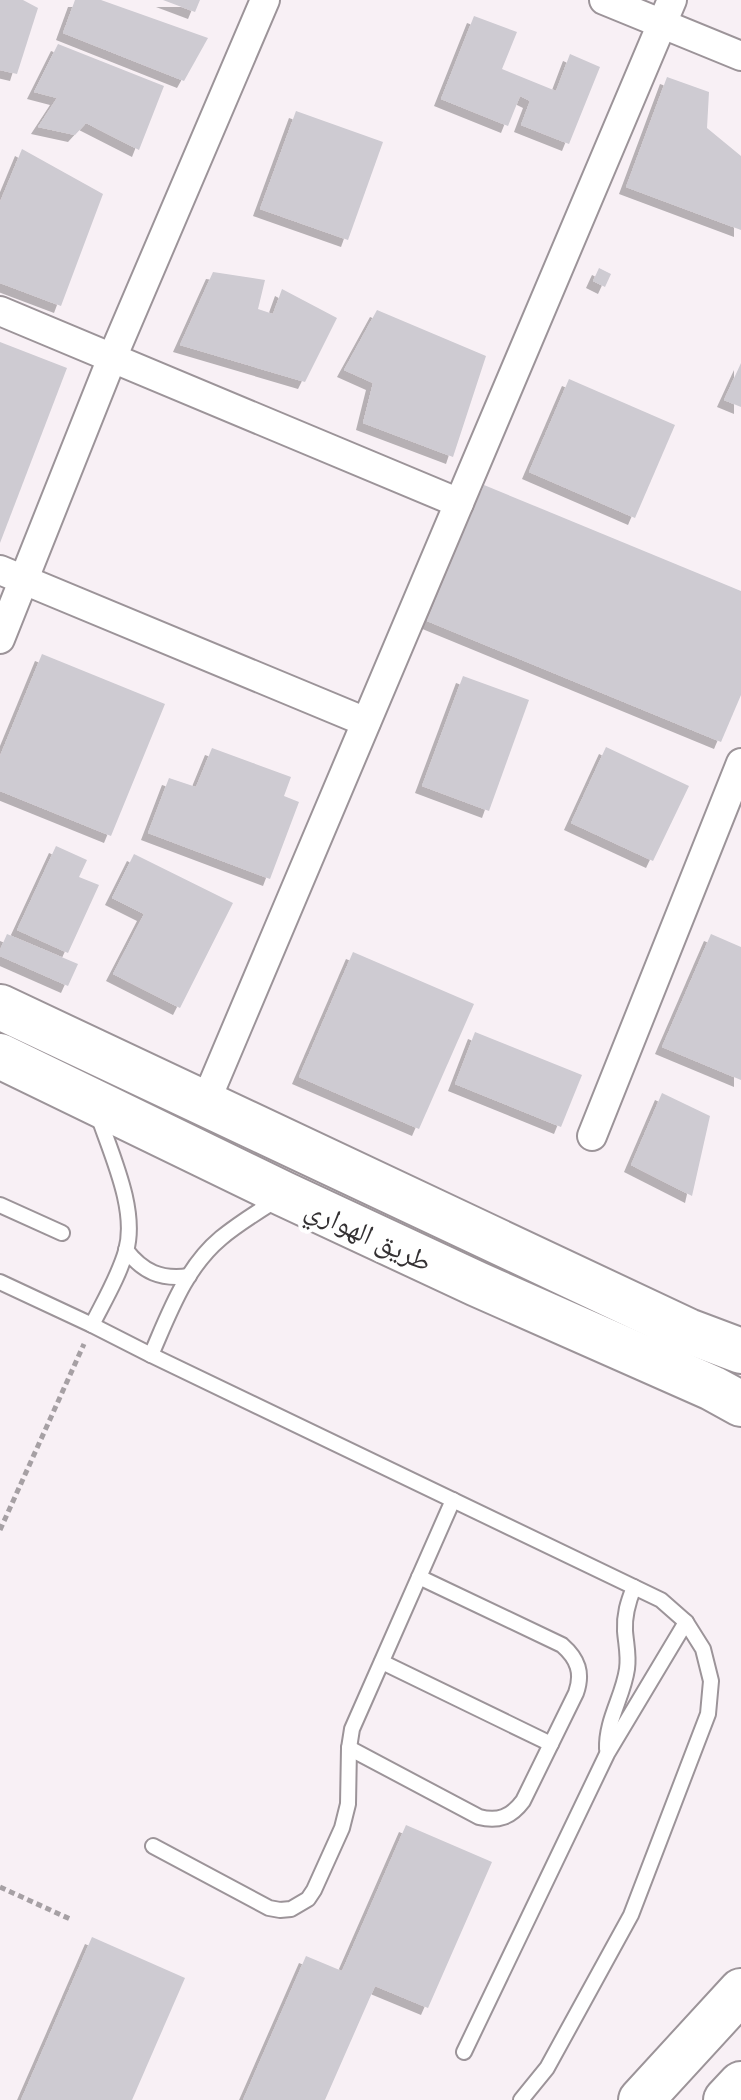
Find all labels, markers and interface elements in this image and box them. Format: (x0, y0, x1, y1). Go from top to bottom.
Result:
street label: طريق الهواري (298, 1190, 437, 1284)

